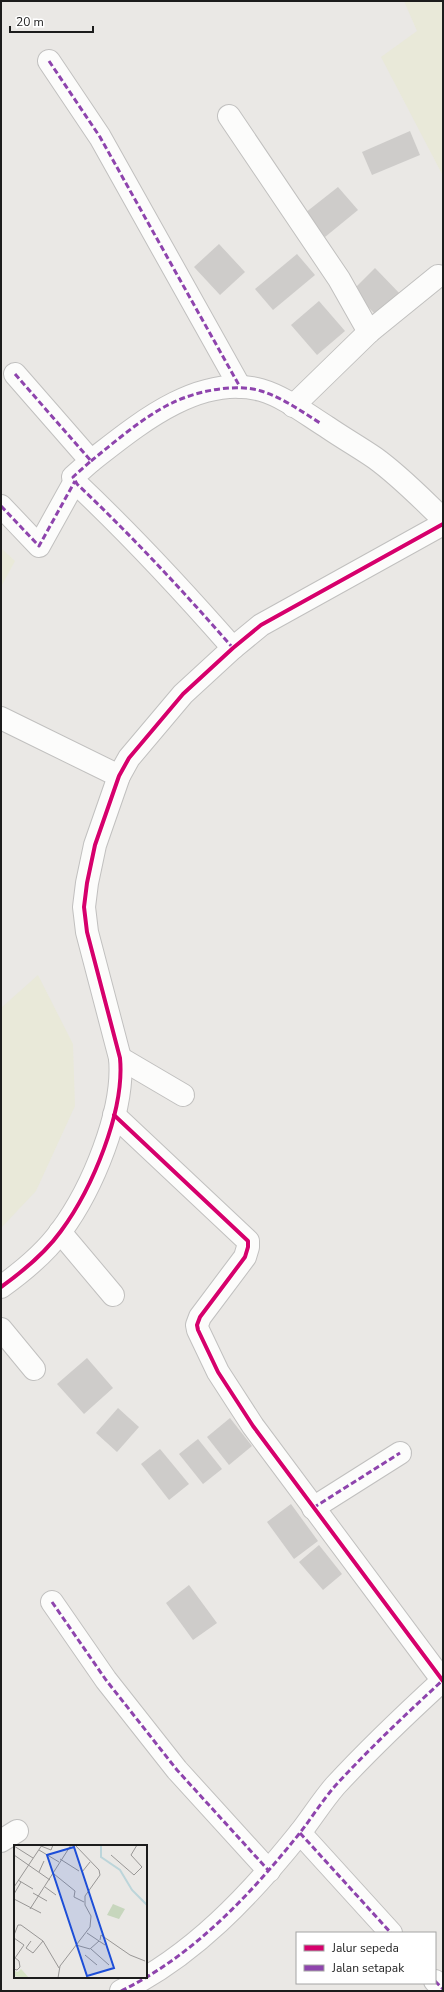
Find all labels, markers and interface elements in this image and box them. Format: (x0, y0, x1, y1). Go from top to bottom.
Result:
scale bar (10, 8, 93, 34)
text: 20 m (16, 14, 44, 30)
inset map (14, 1845, 147, 1978)
legend (296, 1932, 436, 1984)
text: Jalur sepeda (331, 1940, 399, 1956)
text: Jalan setapak (331, 1960, 405, 1976)

